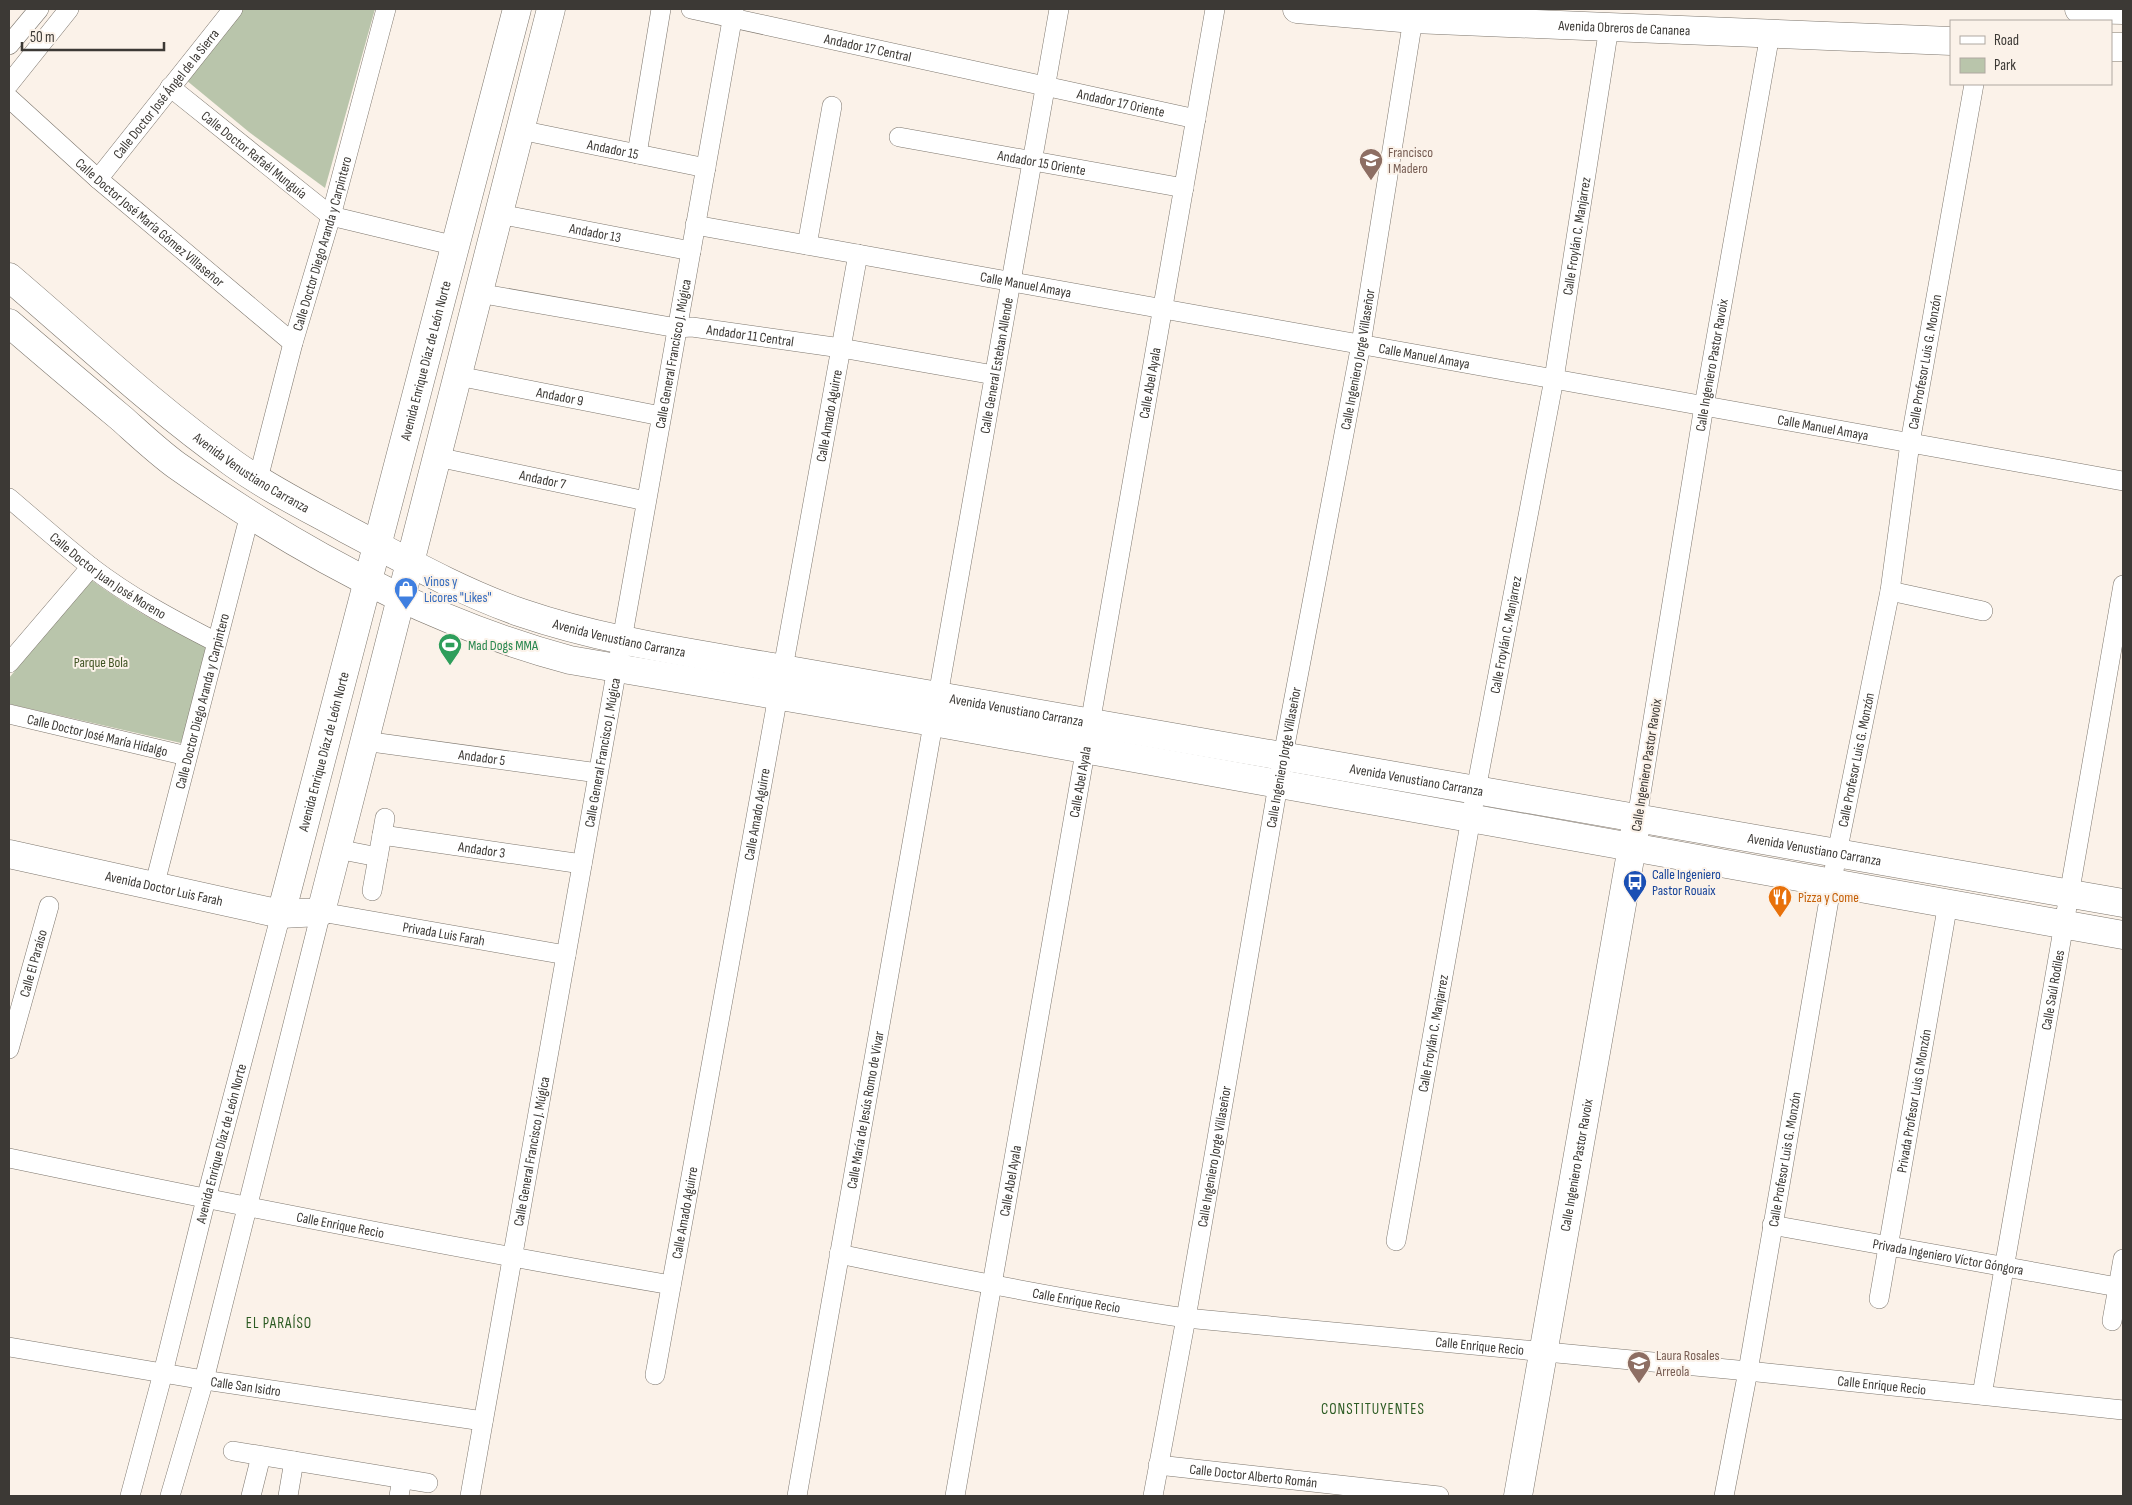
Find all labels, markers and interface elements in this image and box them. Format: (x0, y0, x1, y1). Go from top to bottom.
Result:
street label: Avenida Obreros de Cananea (1557, 17, 1691, 39)
scale bar (22, 20, 165, 52)
legend (1950, 20, 2112, 85)
street label: Calle Doctor José Ángel de la Sierra (110, 26, 223, 162)
text: 50 m (30, 28, 55, 47)
street label: Andador 17 Central (822, 30, 913, 66)
text: Road (1994, 31, 2019, 50)
text: Park (1994, 56, 2016, 75)
street label: Andador 17 Oriente (1074, 85, 1166, 121)
street label: Calle Doctor Rafaél Munguía (198, 107, 310, 202)
street label: Andador 15 (585, 136, 640, 163)
place label: Francisco I Madero (1388, 144, 1433, 177)
street label: Andador 15 Oriente (995, 147, 1087, 179)
school or university icon: Francisco I Madero (1358, 147, 1384, 181)
street label: Calle Doctor Diego Aranda y Carpintero (289, 154, 356, 333)
street label: Calle Doctor José María Gómez Villaseñor (72, 155, 228, 291)
street label: Calle Froylán C. Manjarrez (1559, 176, 1594, 296)
street label: Andador 13 (567, 220, 622, 246)
street label: Calle Manuel Amaya (979, 268, 1073, 301)
street label: Calle General Francisco J. Múgica (652, 278, 695, 430)
street label: Avenida Enrique Díaz de León Norte (397, 279, 455, 443)
street label: Calle Ingeniero Jorge Villaseñor (1337, 288, 1379, 431)
street label: Calle Profesor Luis G. Monzón (1905, 293, 1945, 431)
street label: Calle General Esteban Allende (976, 296, 1017, 435)
street label: Calle Ingeniero Pastor Ravoix (1692, 297, 1732, 433)
street label: Andador 11 Central (705, 321, 795, 350)
street label: Calle Manuel Amaya (1377, 340, 1471, 373)
street label: Calle Abel Ayala (1136, 346, 1165, 420)
street label: Calle Amado Aguirre (813, 368, 846, 463)
street label: Andador 9 (534, 383, 585, 410)
street label: Calle Manuel Amaya (1776, 411, 1870, 444)
street label: Avenida Venustiano Carranza (189, 428, 312, 517)
street label: Andador 7 (517, 466, 568, 493)
street label: Calle Doctor Juan José Moreno (46, 529, 169, 623)
place label: Vinos y Licores "Likes" (424, 573, 492, 606)
street label: Calle Froylán C. Manjarrez (1486, 575, 1525, 695)
shop icon: Vinos y Licores "Likes" (393, 576, 419, 610)
street label: Calle Doctor Diego Aranda y Carpintero (172, 611, 233, 791)
street label: Avenida Venustiano Carranza (550, 615, 687, 661)
sports icon: Mad Dogs MMA (437, 632, 463, 666)
place label: Mad Dogs MMA (468, 637, 539, 654)
park label: Parque Bola (74, 654, 128, 671)
street label: Avenida Enrique Díaz de León Norte (295, 670, 353, 834)
street label: Calle General Francisco J. Múgica (581, 677, 624, 829)
street label: Calle Ingeniero Jorge Villaseñor (1263, 686, 1305, 829)
street label: Avenida Venustiano Carranza (948, 690, 1085, 730)
street label: Calle Profesor Luis G. Monzón (1834, 691, 1878, 829)
street label: Calle Ingeniero Pastor Ravoix (1628, 697, 1665, 833)
street label: Calle Doctor José María Hidalgo (25, 711, 170, 760)
street label: Calle Abel Ayala (1066, 745, 1095, 819)
street label: Andador 5 (456, 746, 507, 769)
street label: Avenida Venustiano Carranza (1348, 760, 1485, 800)
street label: Calle Amado Aguirre (740, 767, 774, 862)
street label: Avenida Venustiano Carranza (1746, 829, 1883, 870)
street label: Andador 3 (456, 838, 507, 862)
place label: Calle Ingeniero Pastor Rouaix (1652, 866, 1721, 899)
street label: Avenida Doctor Luis Farah (103, 867, 225, 910)
bus stop icon: Calle Ingeniero Pastor Rouaix (1622, 869, 1648, 903)
restaurant icon: Pizza y Come (1767, 884, 1793, 918)
place label: Pizza y Come (1798, 889, 1859, 906)
street label: Privada Luis Farah (401, 918, 486, 950)
street label: Calle El Paraíso (16, 928, 51, 999)
street label: Calle Saúl Rodiles (2038, 949, 2068, 1032)
street label: Calle Froylán C. Manjarrez (1415, 973, 1452, 1094)
street label: Privada Profesor Luis G Monzón (1893, 1028, 1935, 1174)
street label: Calle María de Jesús Romo de Vivar (843, 1030, 888, 1190)
street label: Avenida Enrique Díaz de León Norte (192, 1062, 250, 1226)
street label: Calle General Francisco J. Múgica (510, 1075, 553, 1228)
street label: Calle Ingeniero Jorge Villaseñor (1194, 1085, 1235, 1228)
street label: Calle Profesor Luis G. Monzón (1765, 1091, 1805, 1228)
street label: Calle Ingeniero Pastor Ravoix (1557, 1097, 1597, 1233)
street label: Calle Abel Ayala (996, 1144, 1025, 1218)
street label: Calle Amado Aguirre (668, 1165, 702, 1260)
street label: Calle Enrique Recio (295, 1208, 386, 1242)
street label: Privada Ingeniero Víctor Góngora (1871, 1235, 2025, 1279)
street label: Calle Enrique Recio (1031, 1285, 1122, 1317)
district label: EL PARAÍSO (246, 1314, 312, 1333)
street label: Calle Enrique Recio (1435, 1334, 1525, 1359)
place label: Laura Rosales Arreola (1655, 1347, 1720, 1380)
school or university icon: Laura Rosales Arreola (1626, 1350, 1652, 1384)
street label: Calle Enrique Recio (1837, 1372, 1927, 1398)
street label: Calle San Isidro (210, 1373, 282, 1400)
district label: CONSTITUYENTES (1321, 1400, 1425, 1419)
street label: Calle Doctor Alberto Román (1188, 1461, 1318, 1492)

